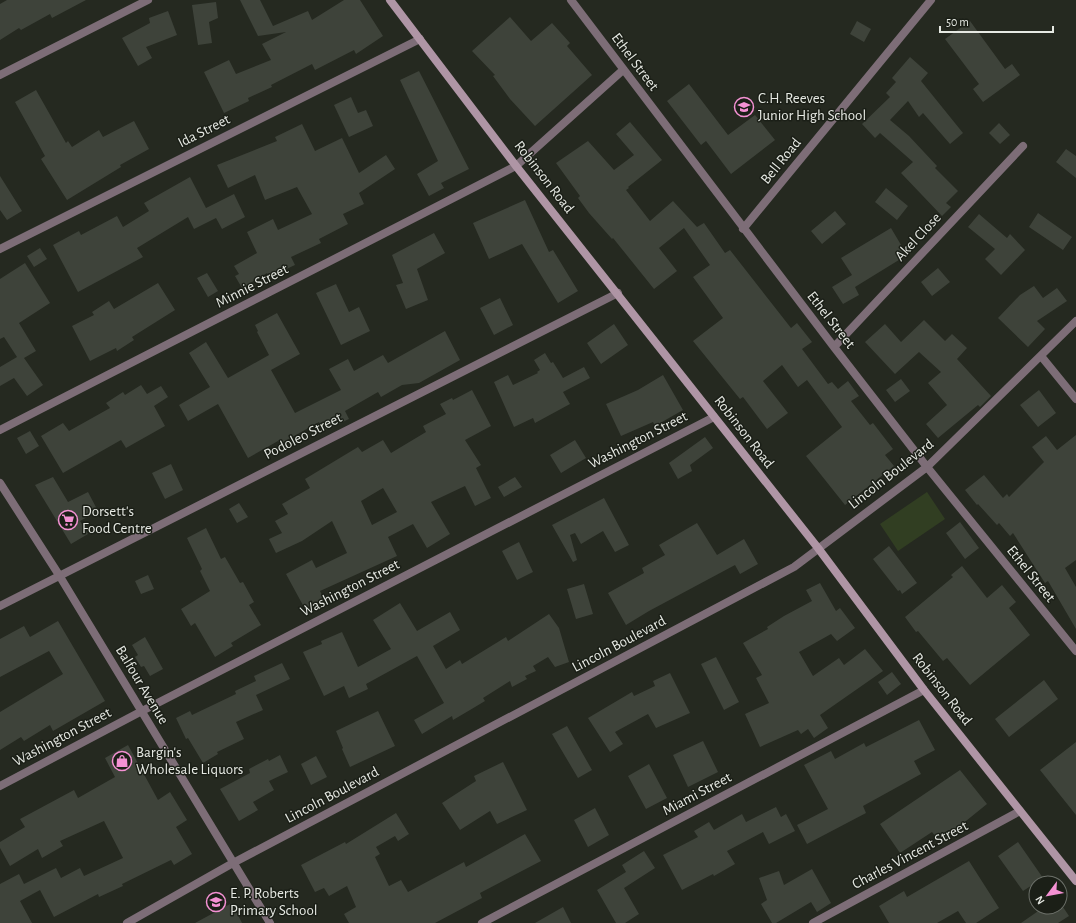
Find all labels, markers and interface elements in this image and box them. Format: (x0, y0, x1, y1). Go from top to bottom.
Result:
scale bar (940, 8, 1053, 34)
text: 50 m (946, 16, 969, 28)
street label: Ethel Street (609, 30, 662, 94)
place label: C.H. Reeves Junior High School (758, 91, 866, 123)
school or university icon: C.H. Reeves Junior High School (733, 96, 755, 118)
street label: Ida Street (176, 111, 233, 150)
street label: Bell Road (758, 135, 804, 187)
street label: Robinson Road (511, 138, 577, 216)
street label: Akel Close (892, 210, 944, 264)
street label: Minnie Street (213, 261, 291, 311)
street label: Ethel Street (804, 289, 858, 352)
street label: Robinson Road (711, 393, 777, 471)
street label: Washington Street (586, 409, 690, 471)
street label: Podoleo Street (262, 410, 345, 462)
street label: Lincoln Boulevard (846, 436, 937, 512)
place label: Dorsett's Food Centre (82, 504, 152, 536)
supermarket icon: Dorsett's Food Centre (57, 509, 79, 531)
street label: Ethel Street (1004, 543, 1058, 605)
street label: Washington Street (298, 557, 402, 619)
street label: Lincoln Boulevard (570, 613, 668, 675)
street label: Balfour Avenue (113, 643, 171, 727)
street label: Robinson Road (909, 650, 975, 728)
street label: Washington Street (10, 705, 114, 769)
place label: Bargin's Wholesale Liquors (136, 745, 243, 777)
shop icon: Bargin's Wholesale Liquors (111, 750, 133, 772)
street label: Lincoln Boulevard (283, 764, 381, 826)
street label: Miami Street (660, 770, 734, 818)
street label: Charles Vincent Street (850, 818, 971, 892)
north arrow (1028, 875, 1068, 915)
place label: E. P. Roberts Primary School (230, 886, 318, 918)
school or university icon: E. P. Roberts Primary School (205, 891, 227, 913)
text: N (1033, 894, 1047, 906)

